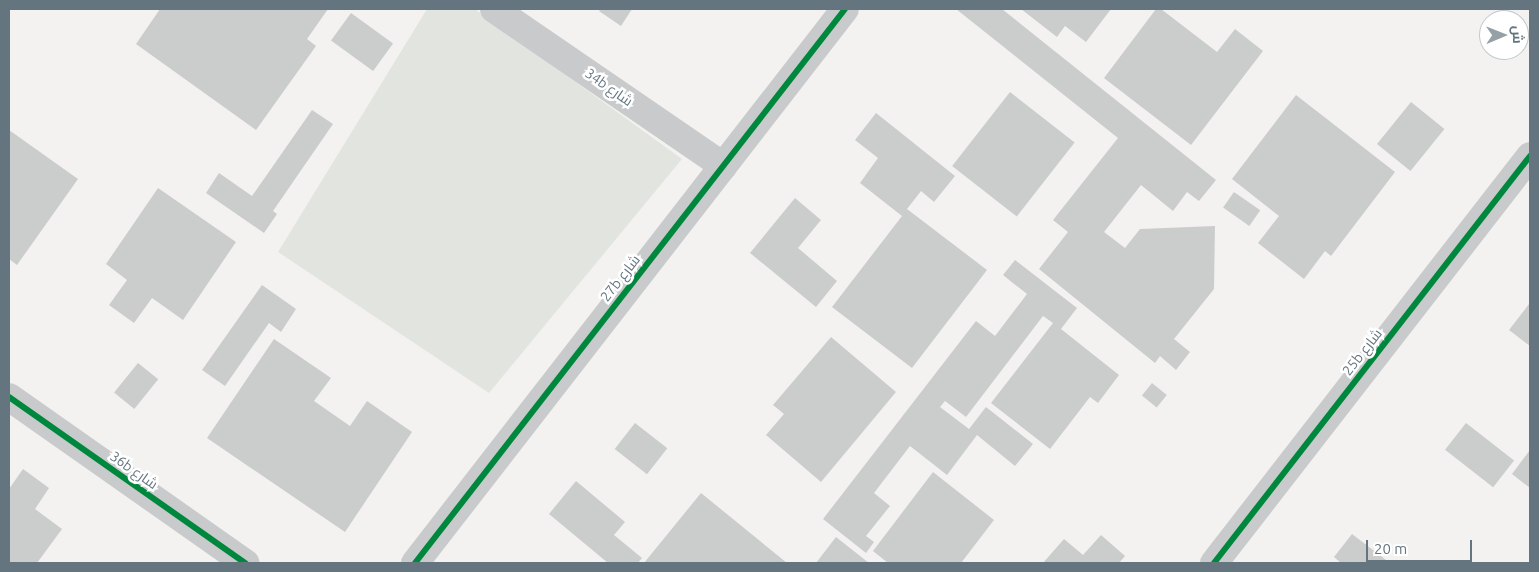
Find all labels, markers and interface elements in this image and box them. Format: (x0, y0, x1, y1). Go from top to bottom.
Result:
north arrow (1479, 10, 1529, 60)
text: ش (1510, 26, 1526, 44)
street label: 34b شارع (582, 65, 636, 109)
street label: 27b شارع (597, 251, 643, 305)
street label: 25b شارع (1339, 325, 1385, 379)
street label: 36b شارع (107, 448, 161, 492)
scale bar (1369, 530, 1475, 562)
text: 20 m (1374, 540, 1407, 557)

